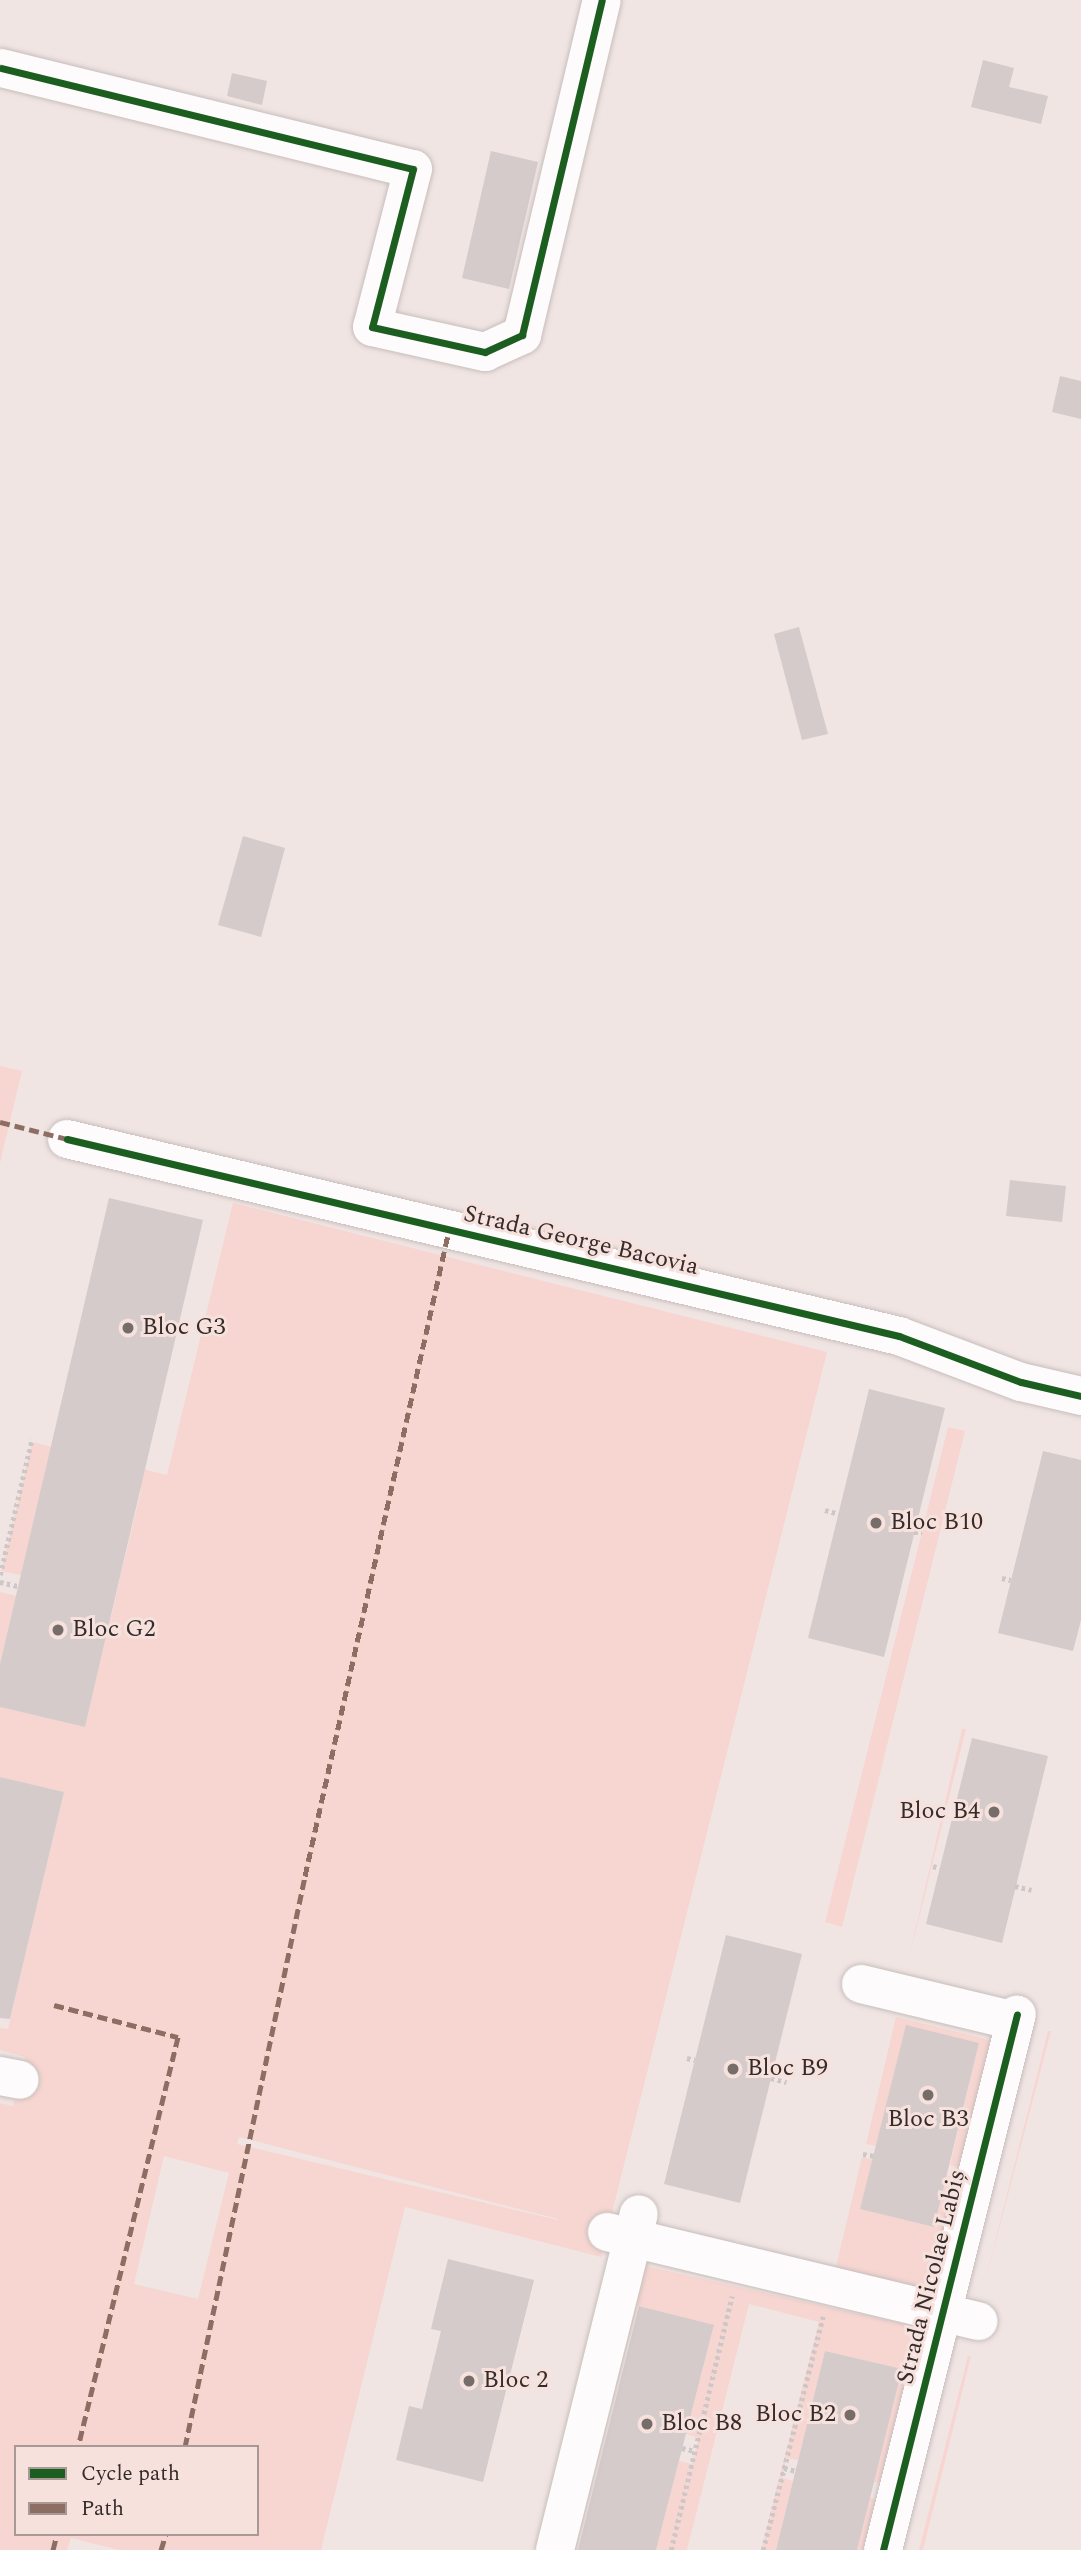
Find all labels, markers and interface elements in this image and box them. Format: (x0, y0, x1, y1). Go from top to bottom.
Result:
street label: Strada George Bacovia (461, 1200, 701, 1282)
place label: Bloc G3 (142, 1314, 226, 1342)
marker: Bloc G3 (120, 1320, 136, 1336)
place label: Bloc B10 (890, 1509, 983, 1537)
marker: Bloc B10 (868, 1515, 884, 1531)
place label: Bloc G2 (72, 1616, 156, 1644)
marker: Bloc G2 (50, 1622, 66, 1638)
place label: Bloc B4 (899, 1798, 980, 1826)
marker: Bloc B4 (986, 1804, 1002, 1820)
place label: Bloc B9 (747, 2055, 828, 2083)
marker: Bloc B9 (725, 2061, 741, 2077)
marker: Bloc B3 (920, 2087, 936, 2103)
place label: Bloc B3 (888, 2106, 968, 2134)
street label: Strada Nicolae Labiș (891, 2167, 973, 2387)
place label: Bloc 2 (483, 2367, 548, 2395)
marker: Bloc 2 (461, 2373, 477, 2389)
place label: Bloc B2 (755, 2401, 836, 2429)
marker: Bloc B2 (842, 2407, 858, 2423)
place label: Bloc B8 (661, 2410, 742, 2438)
marker: Bloc B8 (639, 2416, 655, 2432)
legend (14, 2445, 259, 2536)
text: Cycle path (81, 2458, 180, 2490)
text: Path (81, 2493, 124, 2525)

